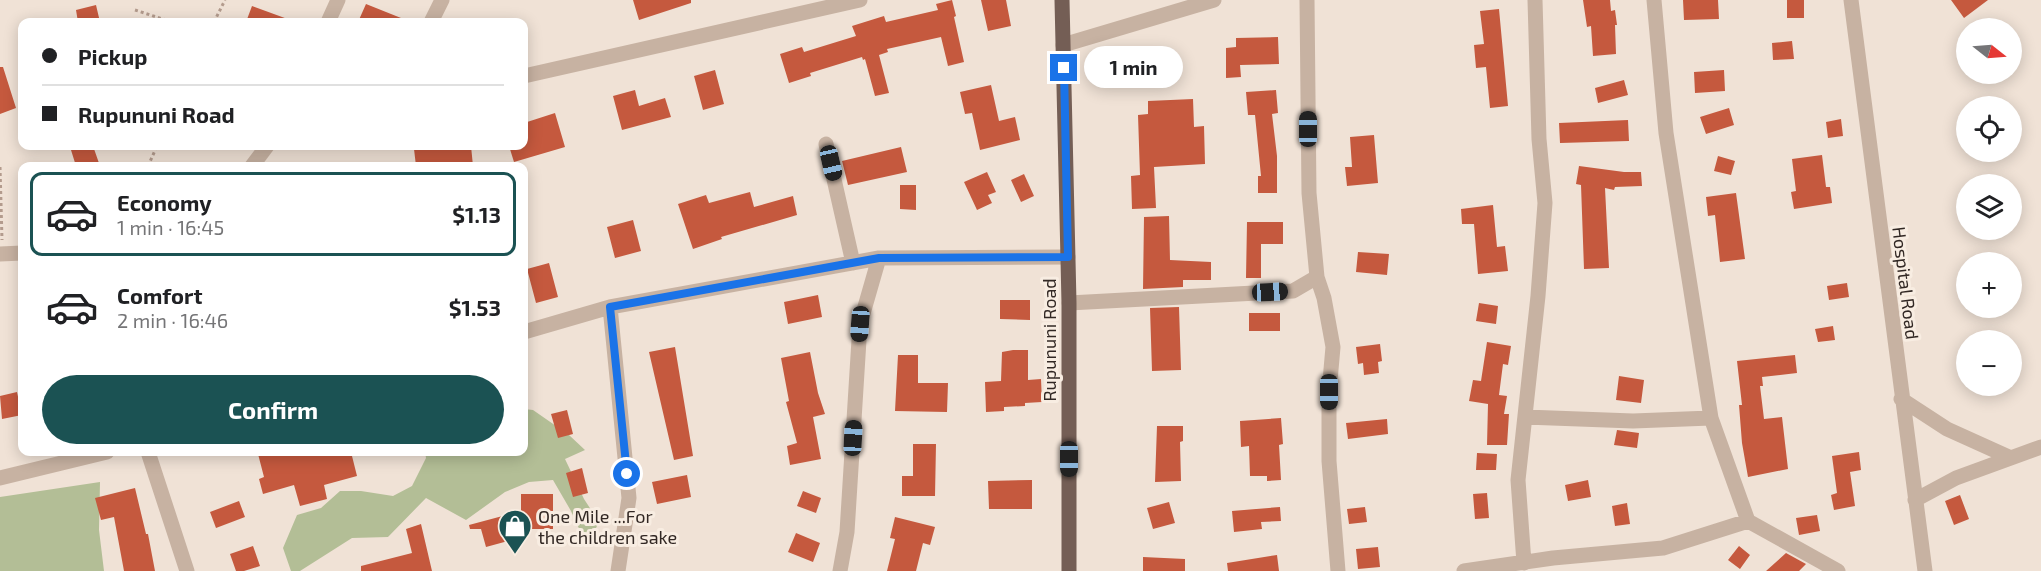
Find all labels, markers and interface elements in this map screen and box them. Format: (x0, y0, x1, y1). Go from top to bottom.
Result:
north arrow (1956, 18, 2022, 84)
map controls (1956, 18, 2022, 396)
text: Pickup (78, 43, 147, 69)
callout: 1 min (1085, 47, 1184, 89)
route end (1050, 54, 1077, 81)
text: 1 min (1109, 55, 1158, 79)
button: locate (1956, 96, 2022, 162)
text: Rupununi Road (78, 101, 235, 127)
car (1299, 111, 1317, 147)
car (818, 143, 844, 183)
button: layers (1956, 174, 2022, 240)
icon: car (45, 187, 99, 241)
text: Economy (117, 189, 212, 215)
text: $1.13 (452, 201, 501, 227)
text: 1 min · 16:45 (117, 215, 224, 239)
street label: Hospital Road (1888, 225, 1924, 341)
button: + (1956, 252, 2022, 318)
street label: Rupununi Road (1038, 278, 1060, 402)
icon: car (45, 280, 99, 334)
text: Comfort (117, 282, 202, 308)
car (1252, 282, 1288, 302)
text: $1.53 (449, 294, 501, 320)
car (850, 305, 870, 343)
text: 2 min · 16:46 (117, 308, 228, 332)
button: − (1956, 330, 2022, 396)
car (1320, 374, 1338, 410)
button: Confirm (42, 375, 504, 444)
car (843, 420, 863, 456)
car (1060, 441, 1078, 477)
route start (613, 460, 640, 487)
place label: One Mile ...For the children sake (538, 505, 677, 548)
shop icon: One Mile ...For the children sake (497, 508, 533, 555)

